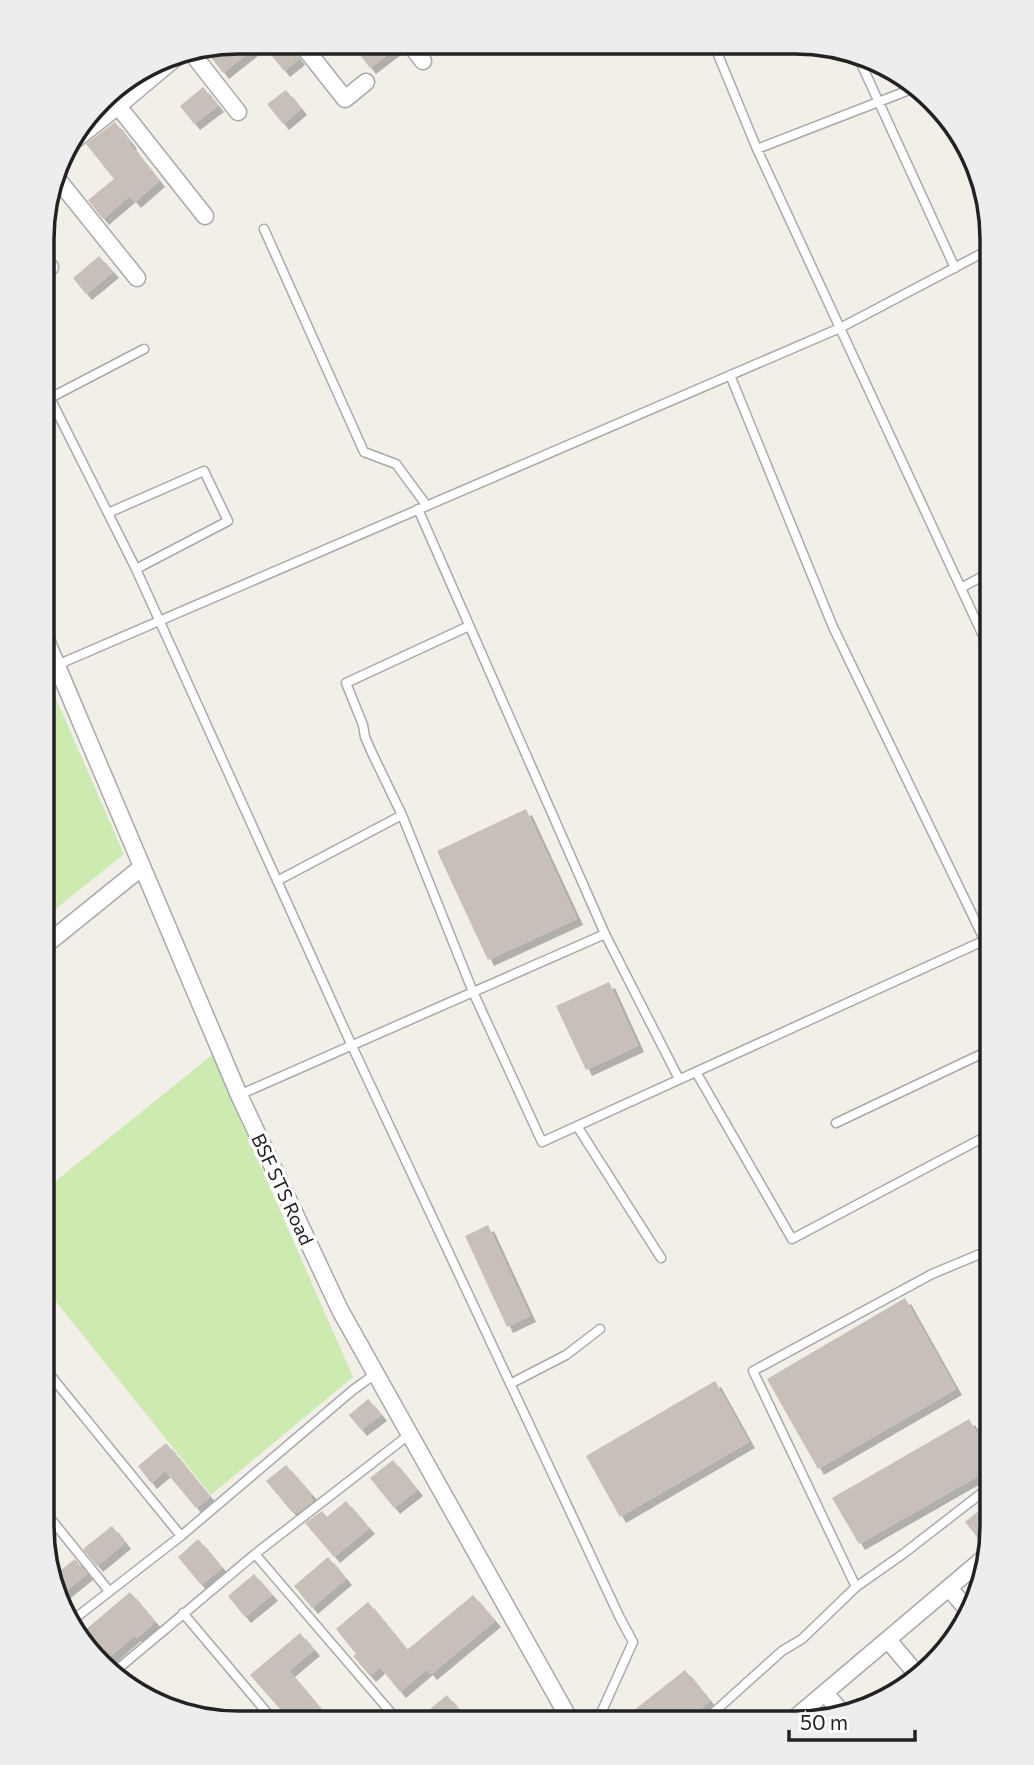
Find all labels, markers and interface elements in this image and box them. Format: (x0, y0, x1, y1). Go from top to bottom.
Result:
street label: BSF STS Road (247, 1130, 319, 1248)
scale bar (789, 1698, 915, 1742)
text: 50 m (800, 1709, 848, 1734)

